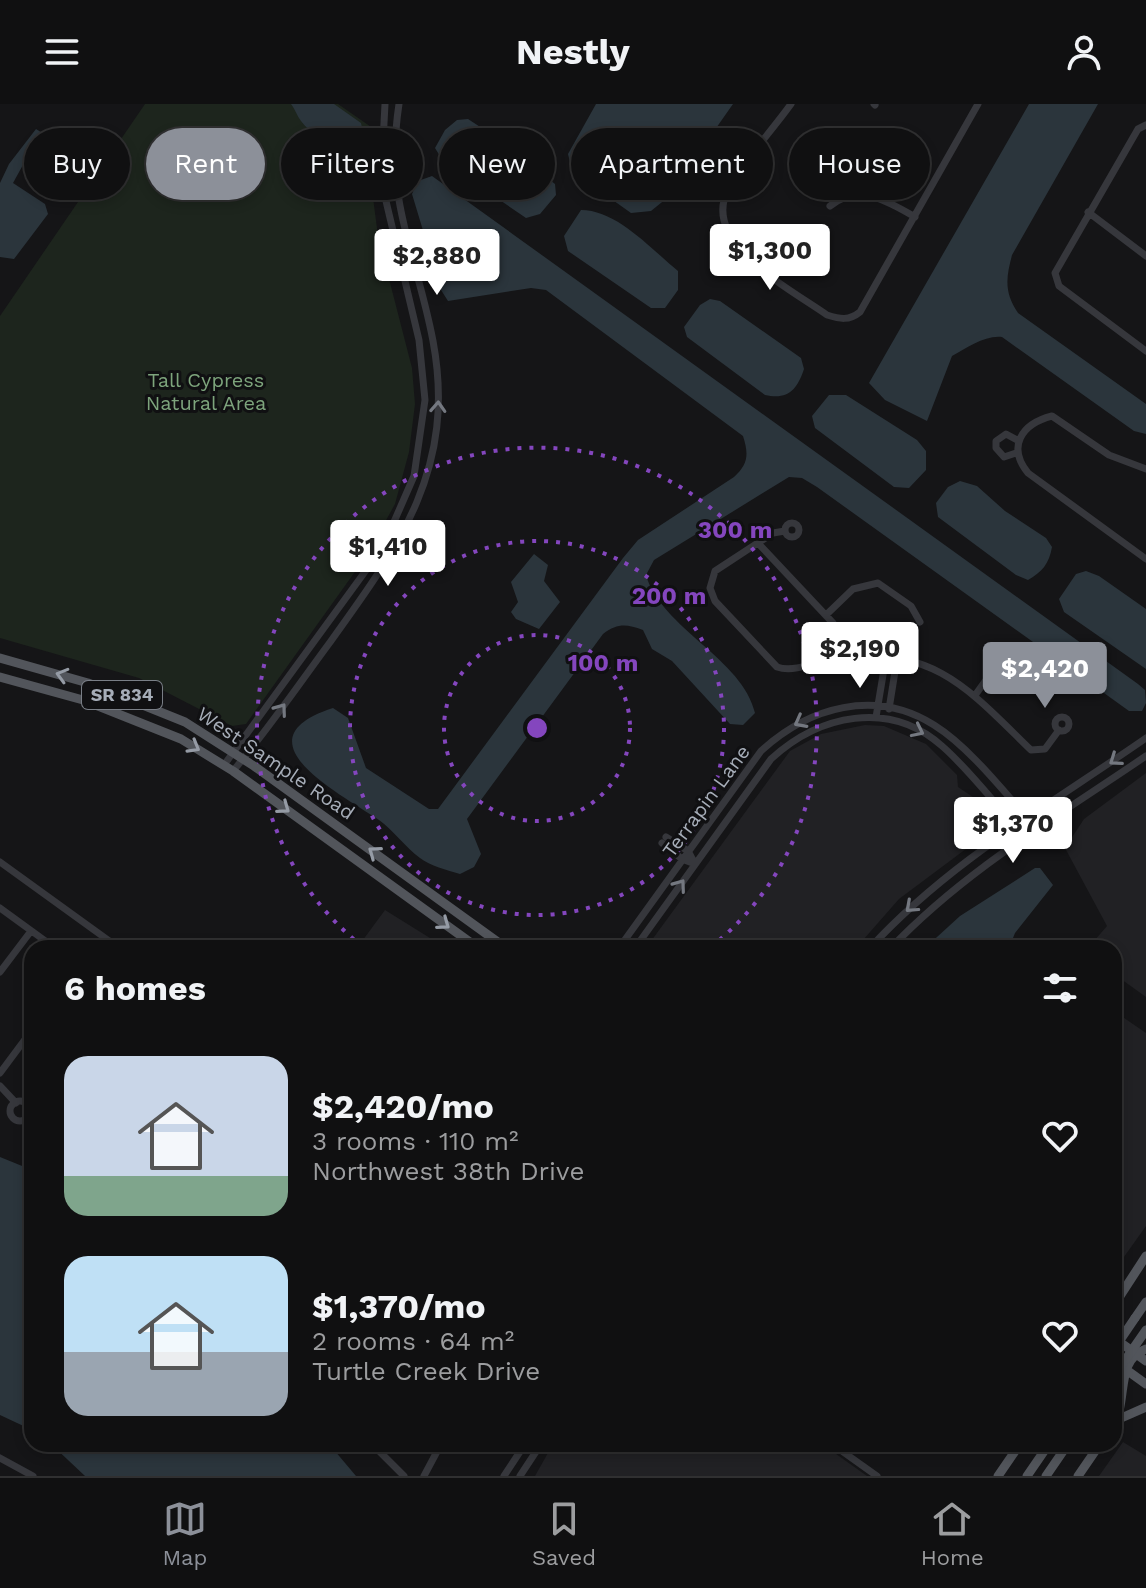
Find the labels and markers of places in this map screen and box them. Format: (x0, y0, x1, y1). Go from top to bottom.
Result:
pin: $1,300 (705, 224, 835, 292)
pin: $2,880 (372, 229, 502, 297)
pin: $1,410 (323, 520, 453, 588)
pin: $2,190 (795, 622, 925, 690)
pin: $2,420 (980, 642, 1110, 710)
centre of rings (523, 714, 551, 742)
pin: $1,370 (948, 797, 1078, 865)

